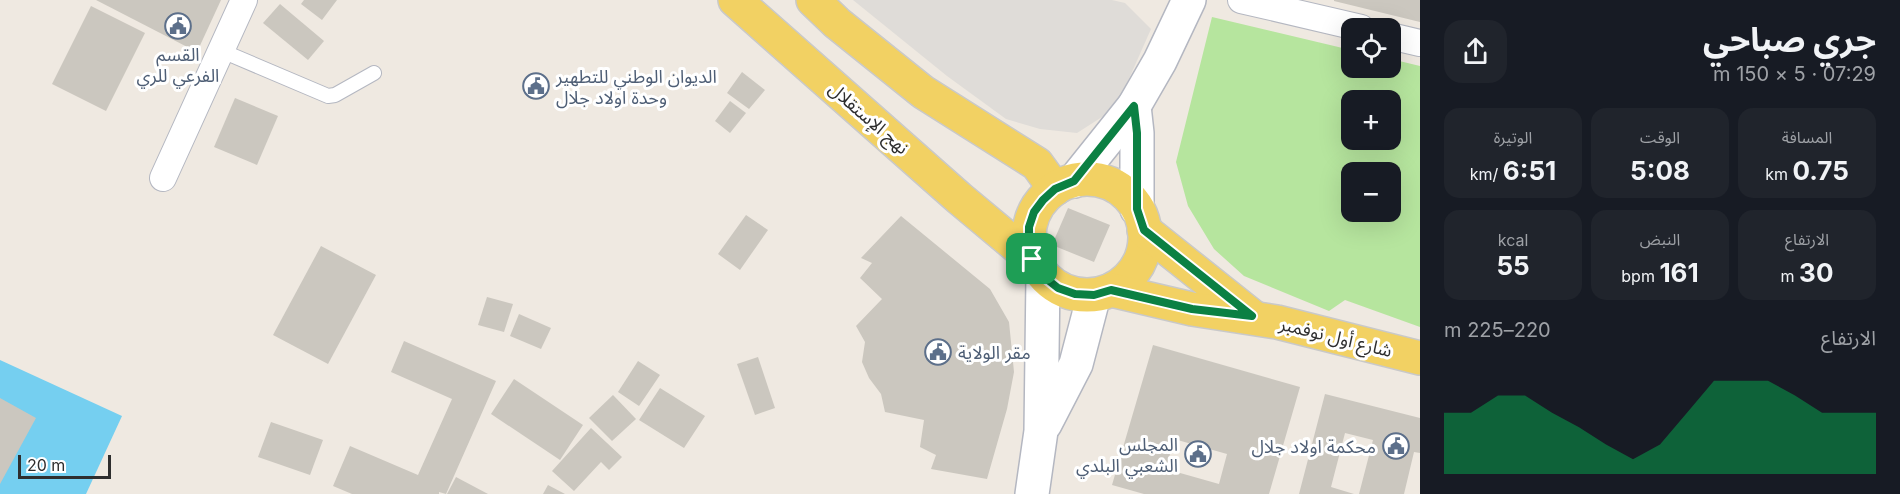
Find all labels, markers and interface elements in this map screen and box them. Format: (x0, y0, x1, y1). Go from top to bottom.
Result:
public building icon: القسم الفرعي للري (163, 11, 193, 41)
map controls (1341, 18, 1401, 222)
button: locate (1341, 18, 1401, 78)
text: جري صباحي (1703, 19, 1876, 59)
button: share (1444, 20, 1507, 83)
place label: القسم الفرعي للري (137, 44, 219, 89)
text: 07:29 · 5 × 150 m (1713, 62, 1876, 86)
place label: الديوان الوطني للتطهير وحدة اولاد جلال (555, 66, 717, 109)
public building icon: الديوان الوطني للتطهير وحدة اولاد جلال (521, 71, 551, 101)
street label: نهج الإستقلال (823, 78, 913, 160)
button: + (1341, 90, 1401, 150)
text: الوتيرة (1494, 127, 1532, 147)
text: الوقت (1640, 127, 1680, 147)
text: المسافة (1782, 127, 1832, 147)
text: 6:51 (1503, 155, 1556, 186)
text: 5:08 (1630, 155, 1690, 186)
text: 0.75 (1793, 155, 1849, 186)
button: − (1341, 162, 1401, 222)
text: /km (1470, 164, 1503, 184)
text: km (1765, 164, 1793, 184)
text: النبض (1640, 229, 1680, 249)
text: الارتفاع (1785, 229, 1829, 249)
text: kcal (1498, 230, 1528, 250)
pin (1006, 233, 1057, 284)
icon: arrive (1015, 242, 1048, 275)
text: 55 (1496, 250, 1530, 281)
text: 161 (1659, 257, 1699, 288)
text: 30 (1799, 257, 1833, 288)
text: bpm (1621, 266, 1659, 286)
text: m (1781, 266, 1799, 286)
street label: شارع أول نوفمبر (1276, 312, 1394, 365)
text: 220–225 m (1444, 318, 1551, 342)
text: الارتفاع (1821, 326, 1876, 350)
public building icon: مقر الولاية (923, 337, 953, 367)
place label: مقر الولاية (958, 342, 1031, 364)
public building icon: محكمة اولاد جلال (1381, 431, 1411, 461)
place label: المجلس الشعبي البلدي (1076, 434, 1178, 479)
place label: محكمة اولاد جلال (1251, 436, 1376, 458)
public building icon: المجلس الشعبي البلدي (1183, 439, 1213, 469)
scale bar (18, 452, 111, 480)
text: 20 m (27, 455, 65, 475)

